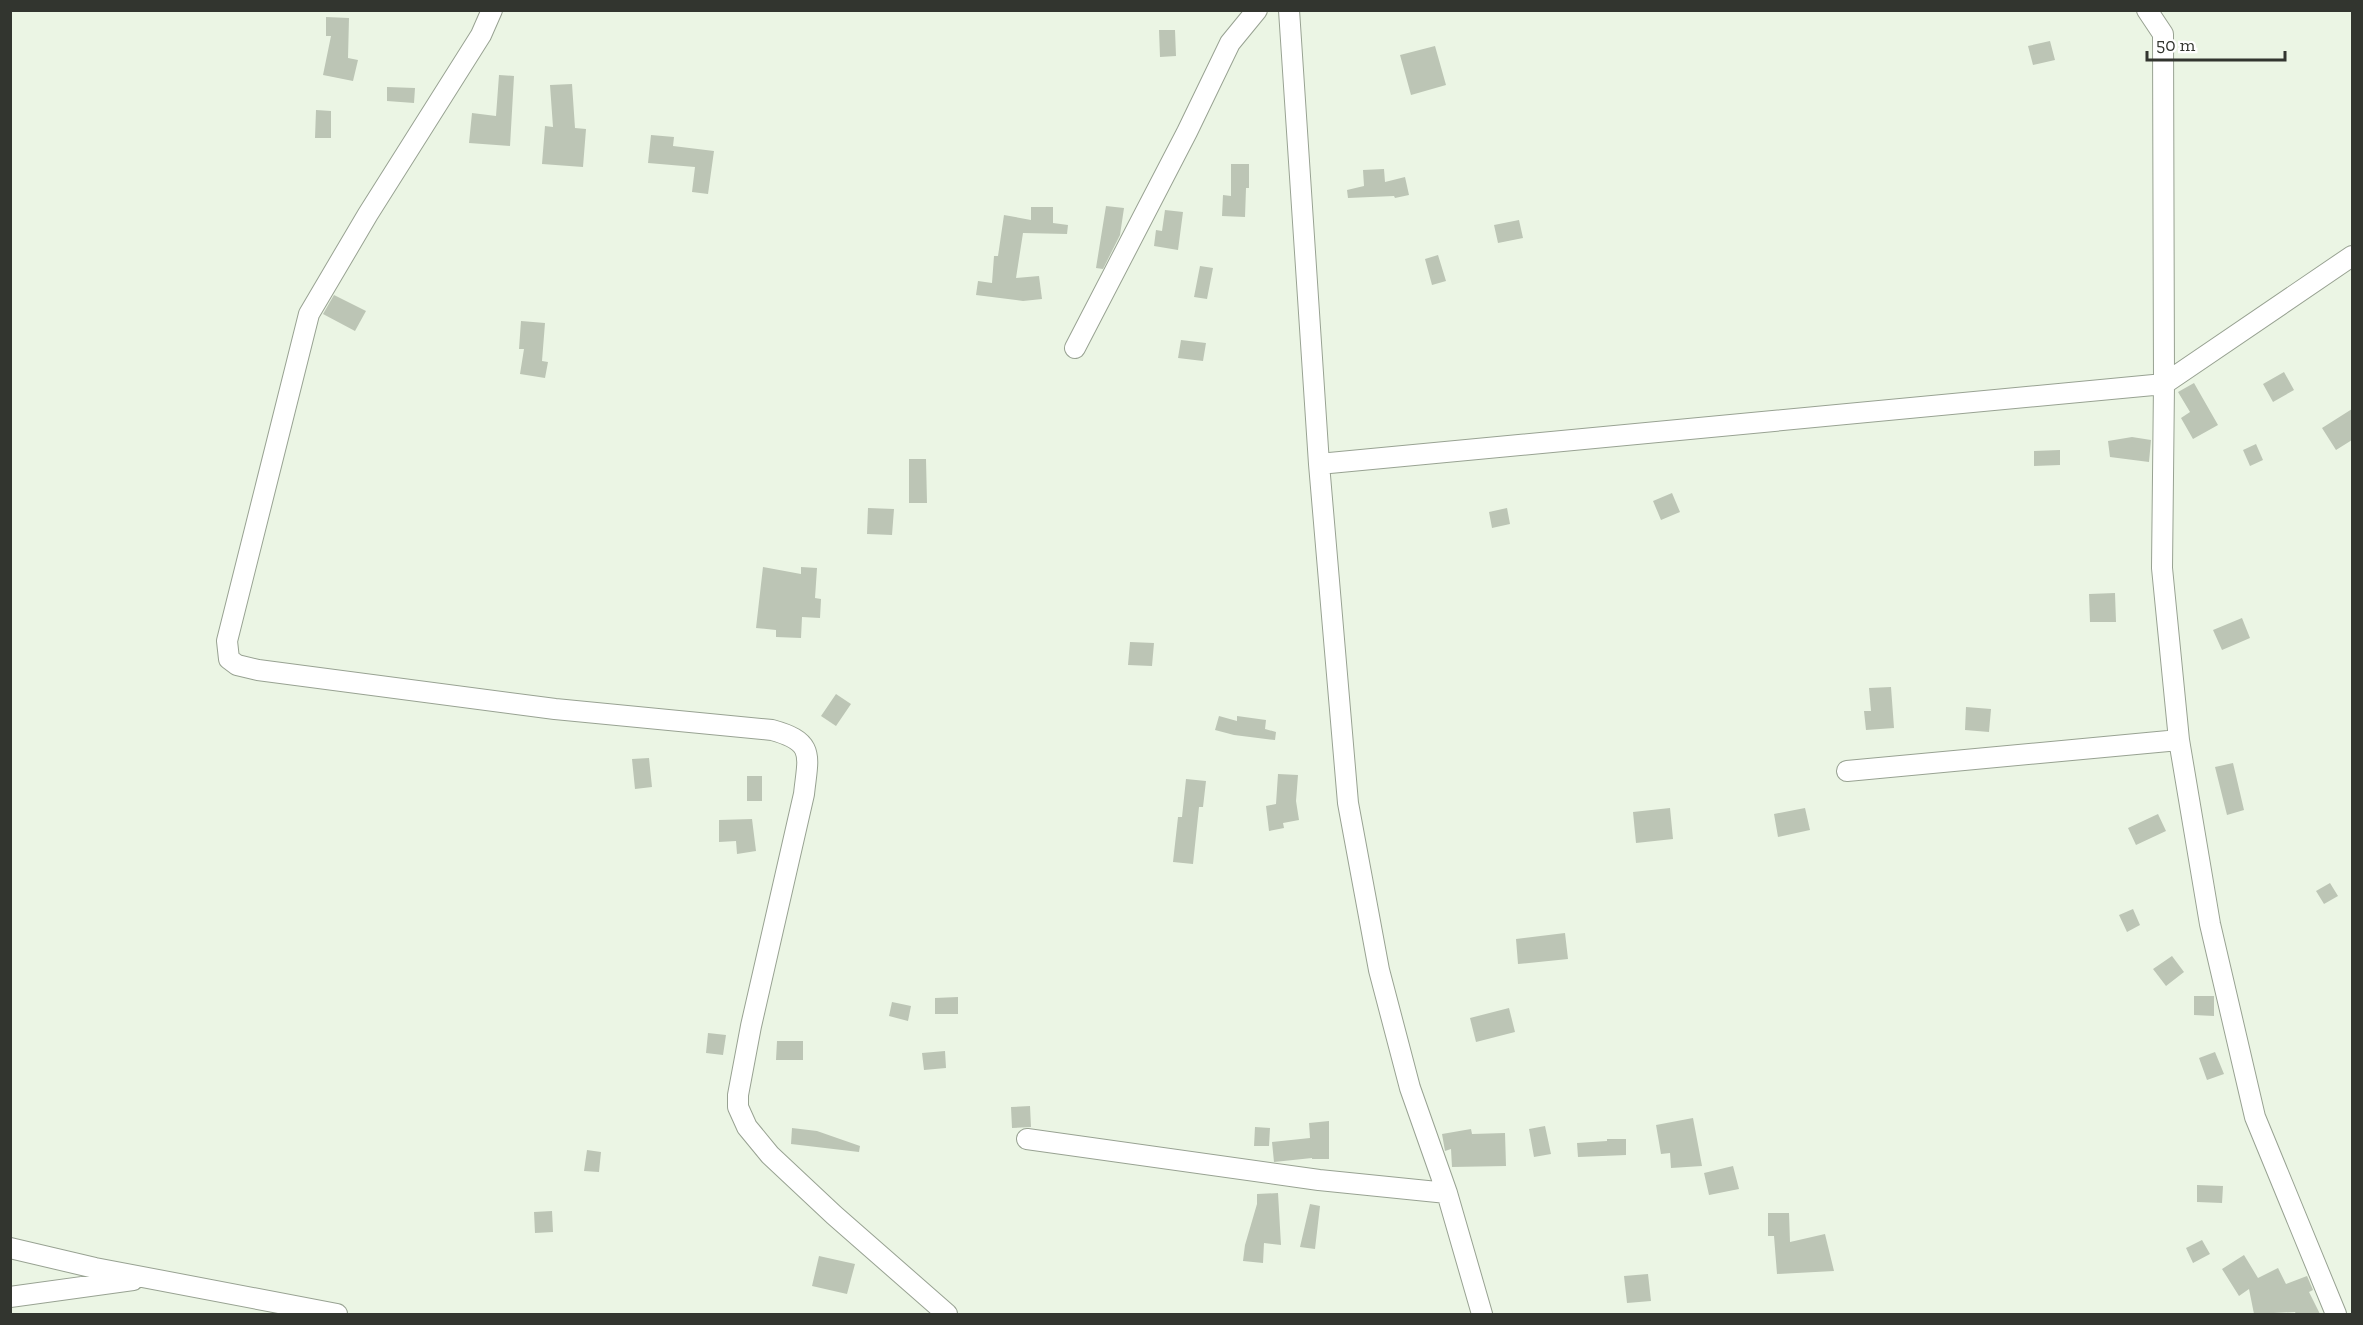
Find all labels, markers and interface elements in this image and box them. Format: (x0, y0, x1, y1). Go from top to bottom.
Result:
scale bar (2147, 24, 2285, 62)
text: 50 m (2156, 34, 2196, 56)

